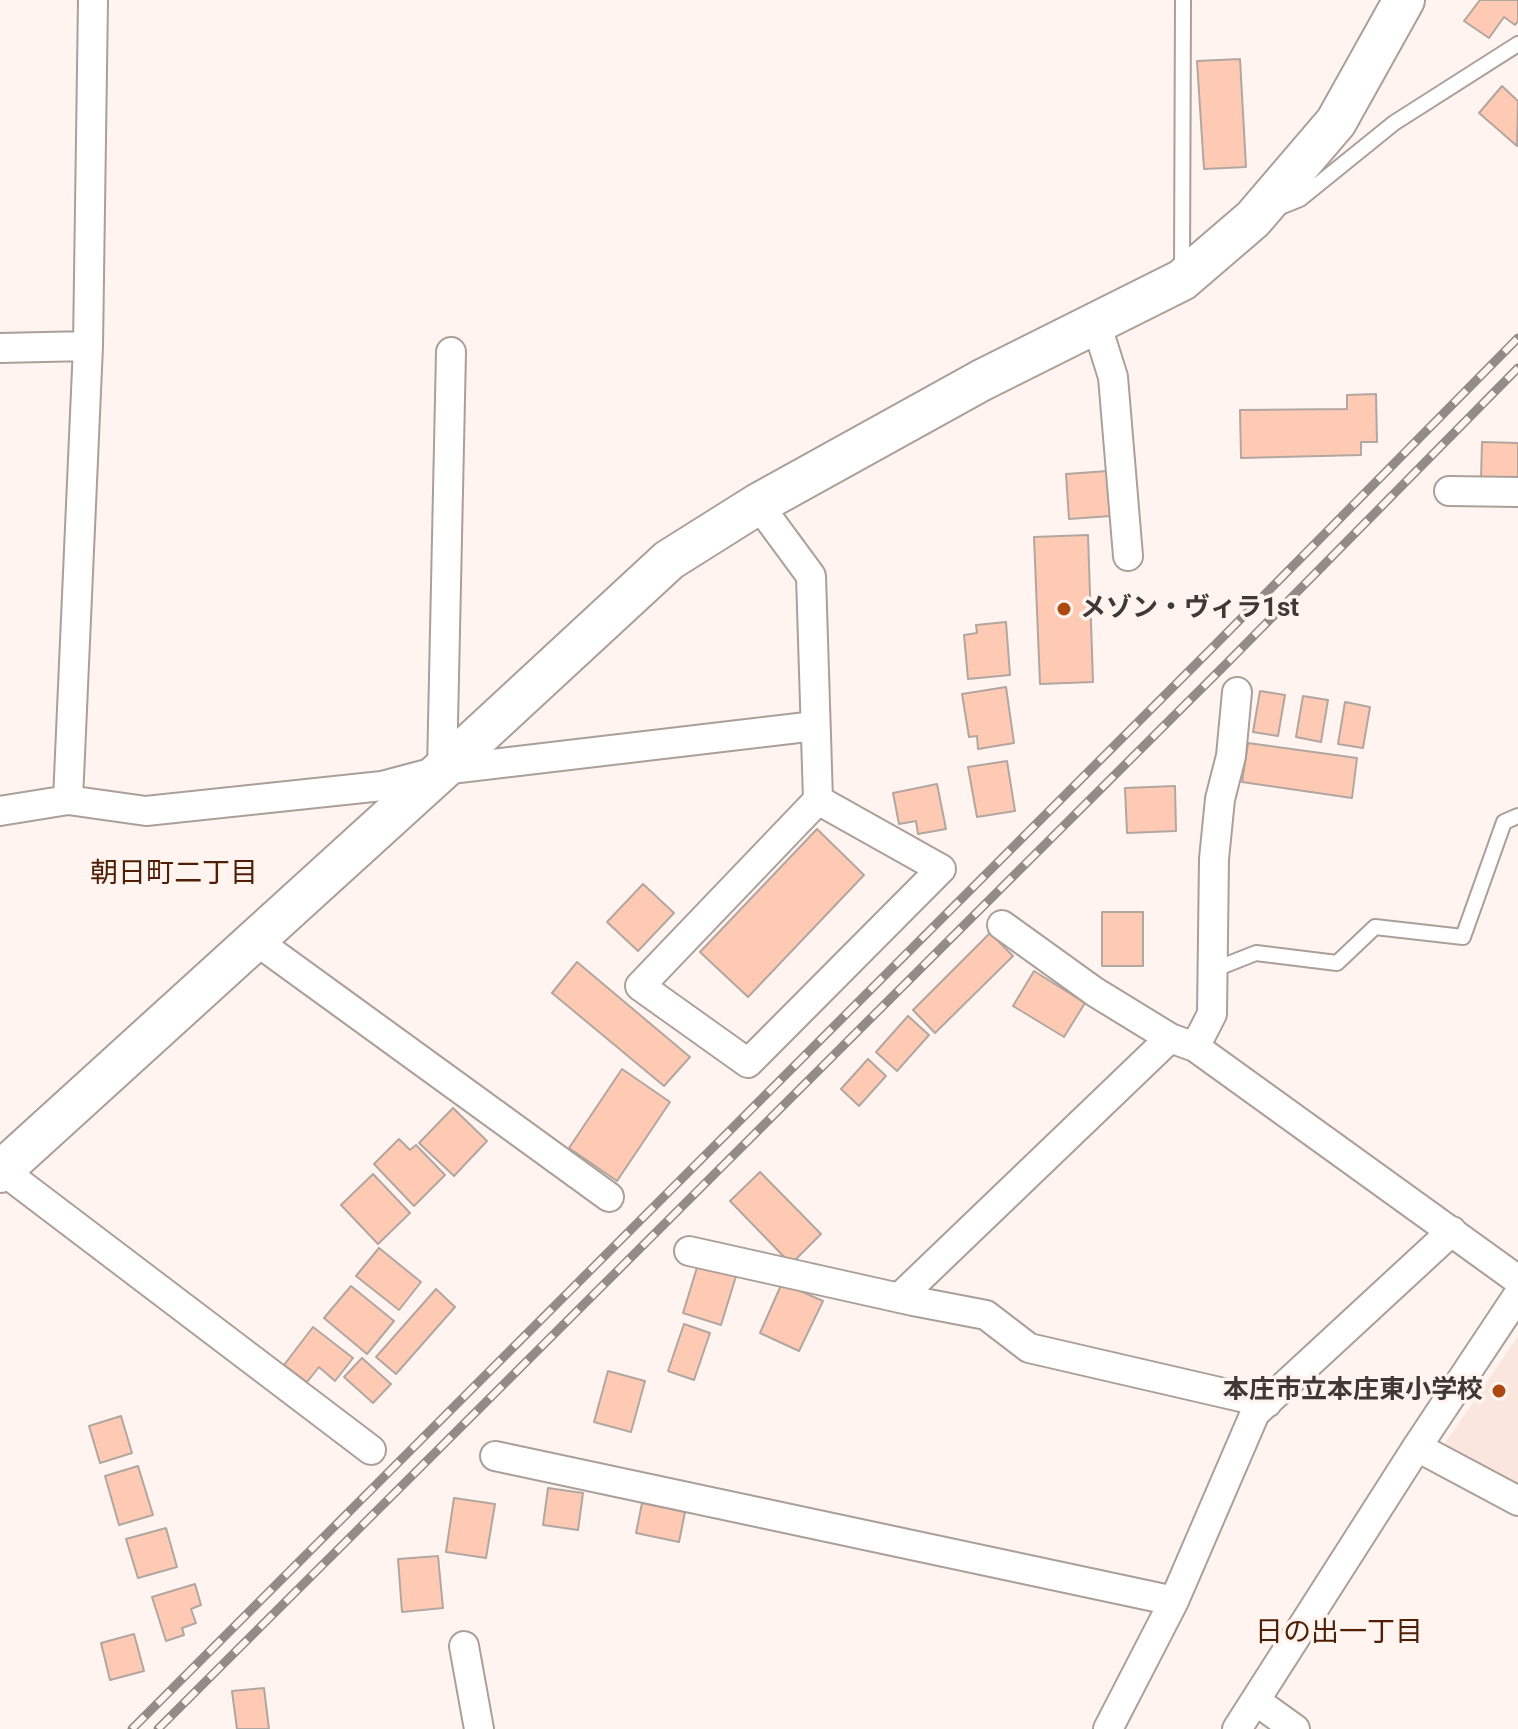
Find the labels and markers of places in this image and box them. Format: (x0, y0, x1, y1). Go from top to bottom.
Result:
place label: メゾン・ヴィラ1st (1080, 593, 1299, 625)
marker: メゾン・ヴィラ1st (1055, 600, 1073, 618)
place label: 本庄市立本庄東小学校 (1223, 1375, 1483, 1407)
marker: 本庄市立本庄東小学校 (1490, 1382, 1508, 1400)

